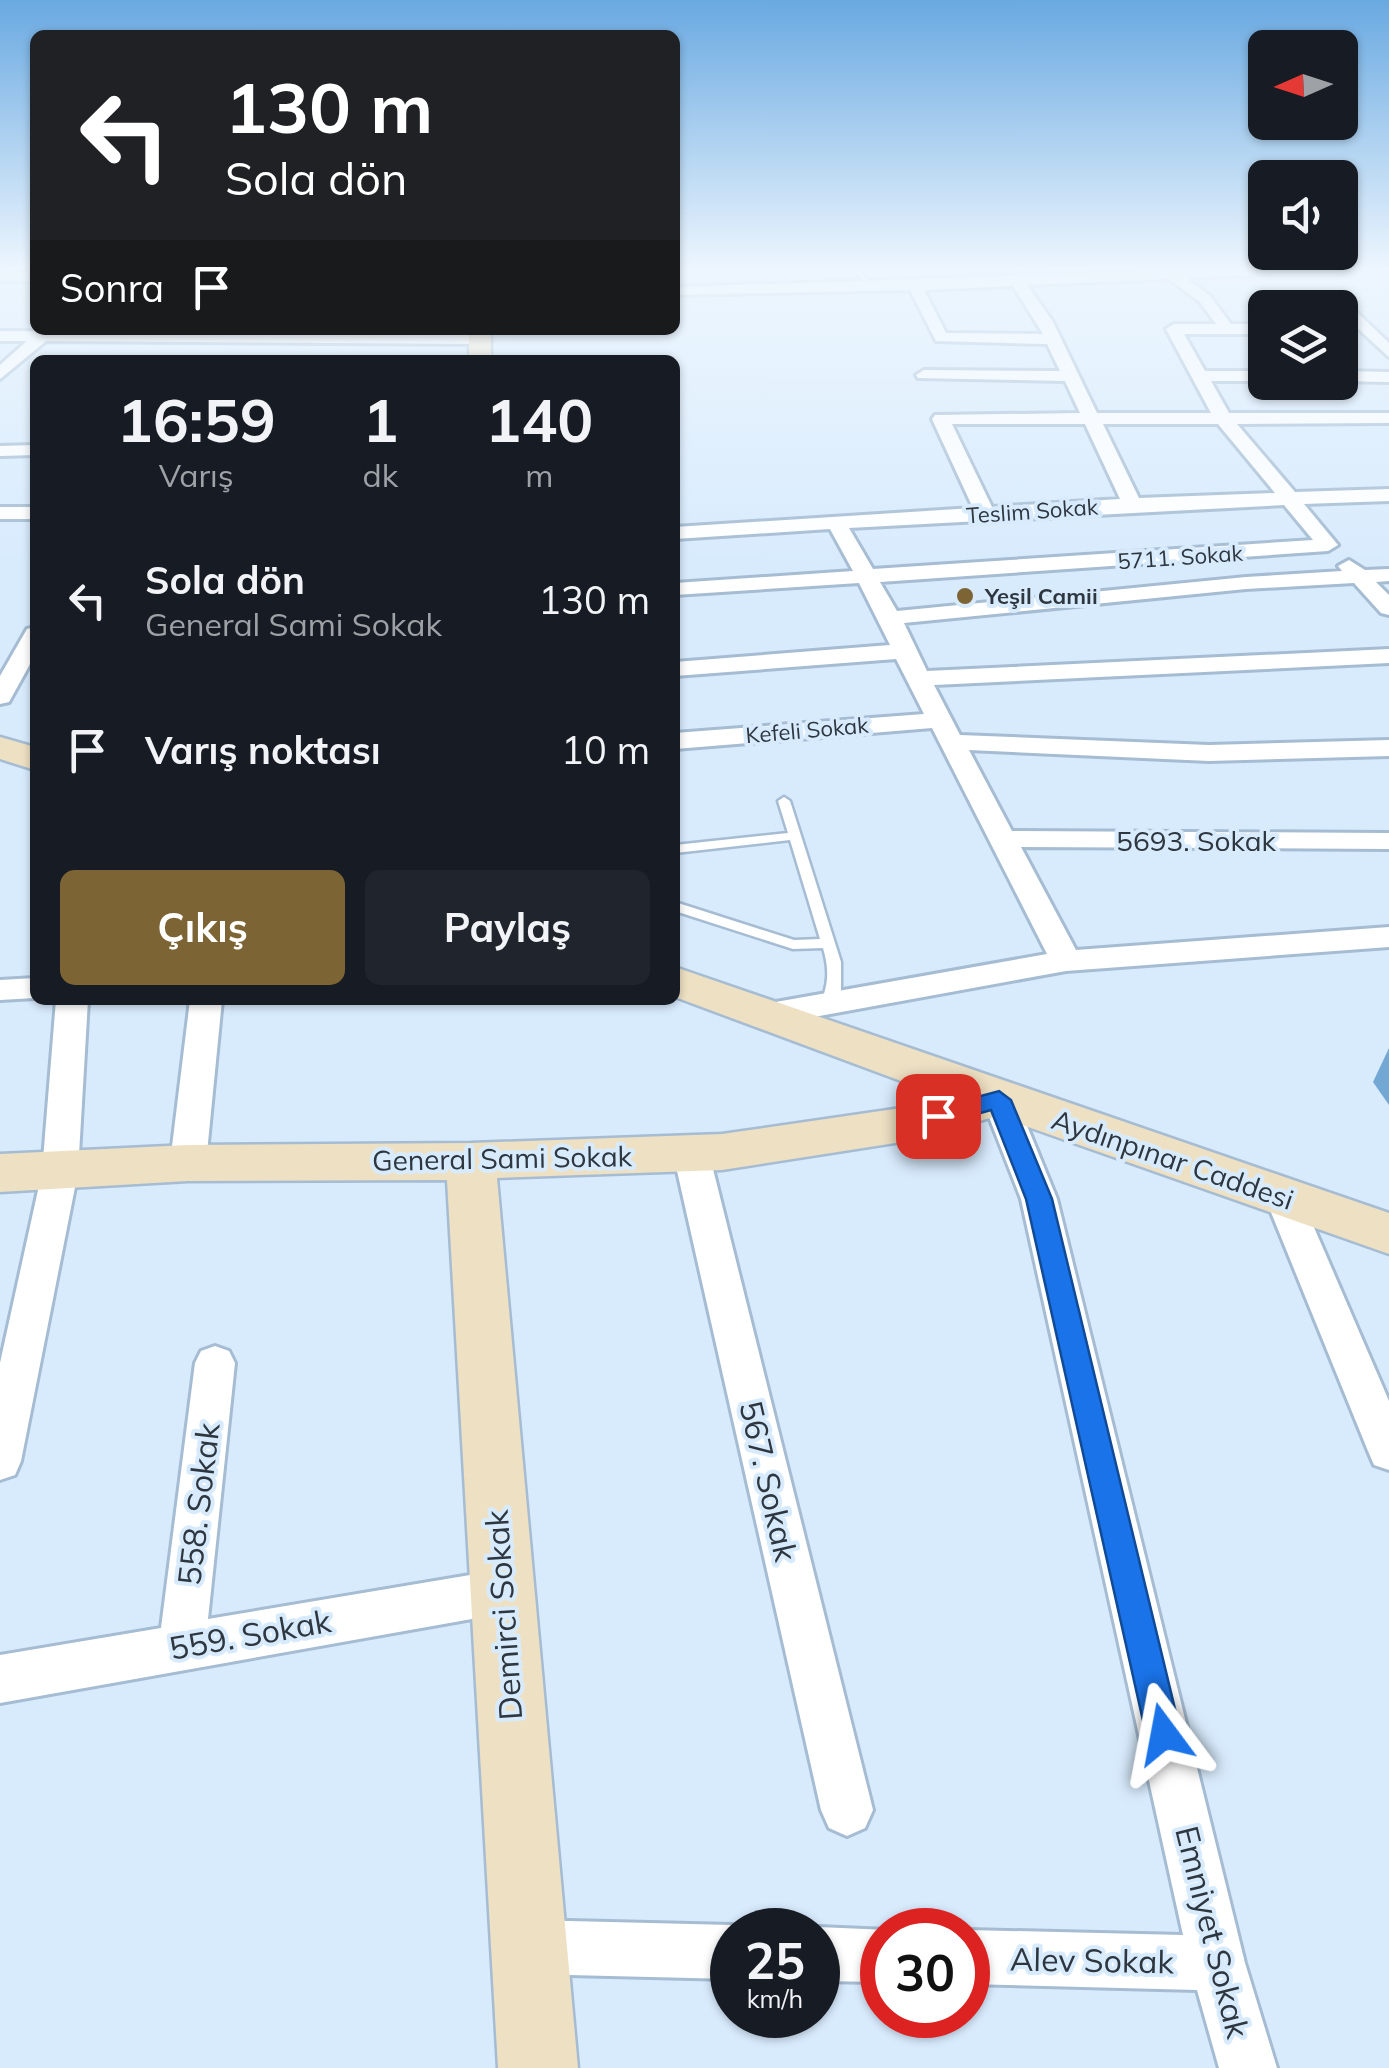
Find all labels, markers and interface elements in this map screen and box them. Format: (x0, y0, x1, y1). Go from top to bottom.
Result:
north arrow (1248, 30, 1358, 140)
map controls (1248, 30, 1358, 400)
text: 130 m (225, 63, 433, 151)
icon: left (60, 70, 190, 200)
text: Sola dön (225, 150, 407, 206)
button: sound (1248, 160, 1358, 270)
icon: arrive (184, 260, 239, 315)
text: Sonra (60, 264, 164, 312)
button: layers (1248, 290, 1358, 400)
text: 16:59 (117, 382, 276, 457)
text: 1 (362, 382, 398, 457)
text: 140 (485, 382, 593, 457)
text: Varış (159, 455, 234, 495)
text: dk (363, 455, 398, 495)
text: m (525, 455, 553, 495)
street label: Teslim Sokak (965, 492, 1100, 530)
street label: 5711. Sokak (1116, 539, 1244, 575)
text: Sola dön (145, 556, 305, 604)
icon: left (60, 573, 115, 628)
text: 130 m (538, 576, 650, 624)
place label: Yeşil Camii (984, 582, 1098, 610)
marker: Yeşil Camii (954, 585, 976, 607)
text: General Sami Sokak (145, 604, 442, 644)
street label: Kefeli Sokak (744, 711, 870, 749)
icon: arrive (60, 723, 115, 778)
text: Varış noktası (145, 726, 381, 774)
text: 10 m (561, 726, 650, 774)
street label: 5693. Sokak (1116, 823, 1276, 858)
button: Çıkış (60, 870, 345, 985)
button: Paylaş (365, 870, 650, 985)
pin (896, 1074, 981, 1159)
icon: arrive (911, 1089, 966, 1144)
street label: Aydınpınar Caddesi (1048, 1101, 1298, 1217)
street label: General Sami Sokak (372, 1138, 633, 1178)
street label: 567. Sokak (731, 1397, 807, 1566)
street label: 558. Sokak (168, 1420, 228, 1588)
street label: Demirci Sokak (476, 1508, 530, 1721)
street label: 559. Sokak (166, 1600, 334, 1668)
position arrow (1112, 1682, 1216, 1786)
street label: Emniyet Sokak (1167, 1822, 1259, 2043)
speed limit sign: 30 (860, 1908, 990, 2038)
text: 25 (745, 1929, 805, 1992)
street label: Alev Sokak (1010, 1939, 1175, 1981)
text: km/h (747, 1983, 803, 2014)

